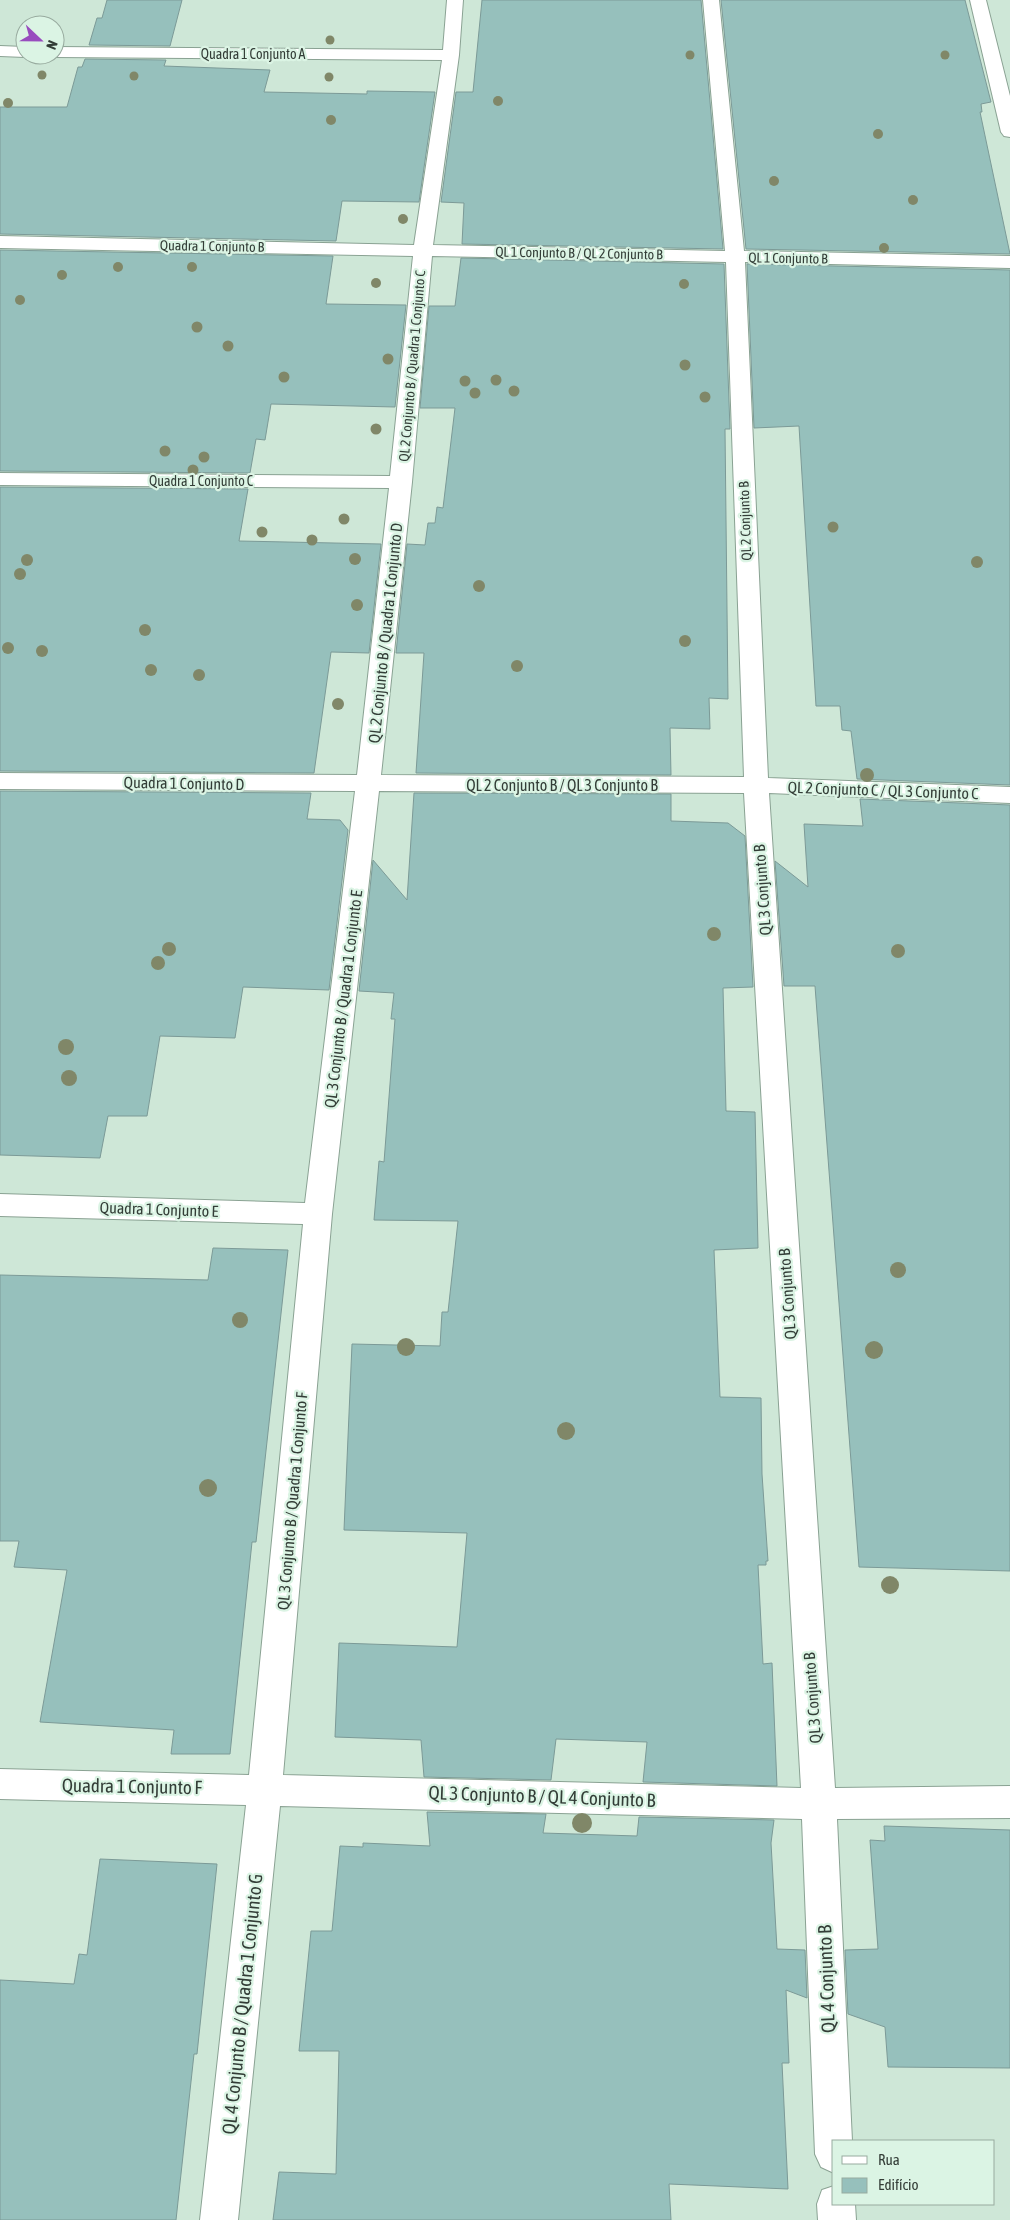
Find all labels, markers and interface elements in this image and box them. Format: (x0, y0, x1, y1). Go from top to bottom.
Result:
north arrow (15, 15, 65, 65)
text: N (43, 38, 61, 52)
street label: Quadra 1 Conjunto A (201, 46, 305, 62)
street label: Quadra 1 Conjunto B (160, 237, 265, 255)
street label: QL 1 Conjunto B / QL 2 Conjunto B (495, 244, 663, 262)
street label: QL 1 Conjunto B (748, 249, 828, 267)
street label: QL 2 Conjunto B / Quadra 1 Conjunto C (396, 269, 428, 462)
street label: Quadra 1 Conjunto C (149, 473, 254, 489)
street label: QL 2 Conjunto B (736, 481, 754, 561)
street label: QL 2 Conjunto B / Quadra 1 Conjunto D (364, 522, 407, 744)
street label: Quadra 1 Conjunto D (124, 773, 244, 794)
street label: QL 2 Conjunto B / QL 3 Conjunto B (466, 776, 658, 795)
street label: QL 2 Conjunto C / QL 3 Conjunto C (787, 778, 979, 803)
street label: QL 3 Conjunto B (750, 844, 775, 936)
street label: QL 3 Conjunto B / Quadra 1 Conjunto E (321, 889, 366, 1109)
street label: Quadra 1 Conjunto E (99, 1198, 219, 1221)
street label: QL 3 Conjunto B (775, 1248, 800, 1340)
street label: QL 3 Conjunto B / Quadra 1 Conjunto F (274, 1391, 312, 1611)
street label: QL 3 Conjunto B (800, 1652, 825, 1744)
street label: Quadra 1 Conjunto F (62, 1774, 203, 1798)
street label: QL 3 Conjunto B / QL 4 Conjunto B (428, 1781, 656, 1811)
street label: QL 4 Conjunto B / Quadra 1 Conjunto G (217, 1872, 267, 2136)
street label: QL 4 Conjunto B (813, 1925, 839, 2033)
legend (832, 2140, 995, 2205)
text: Rua (878, 2151, 900, 2168)
text: Edifício (878, 2176, 919, 2193)

